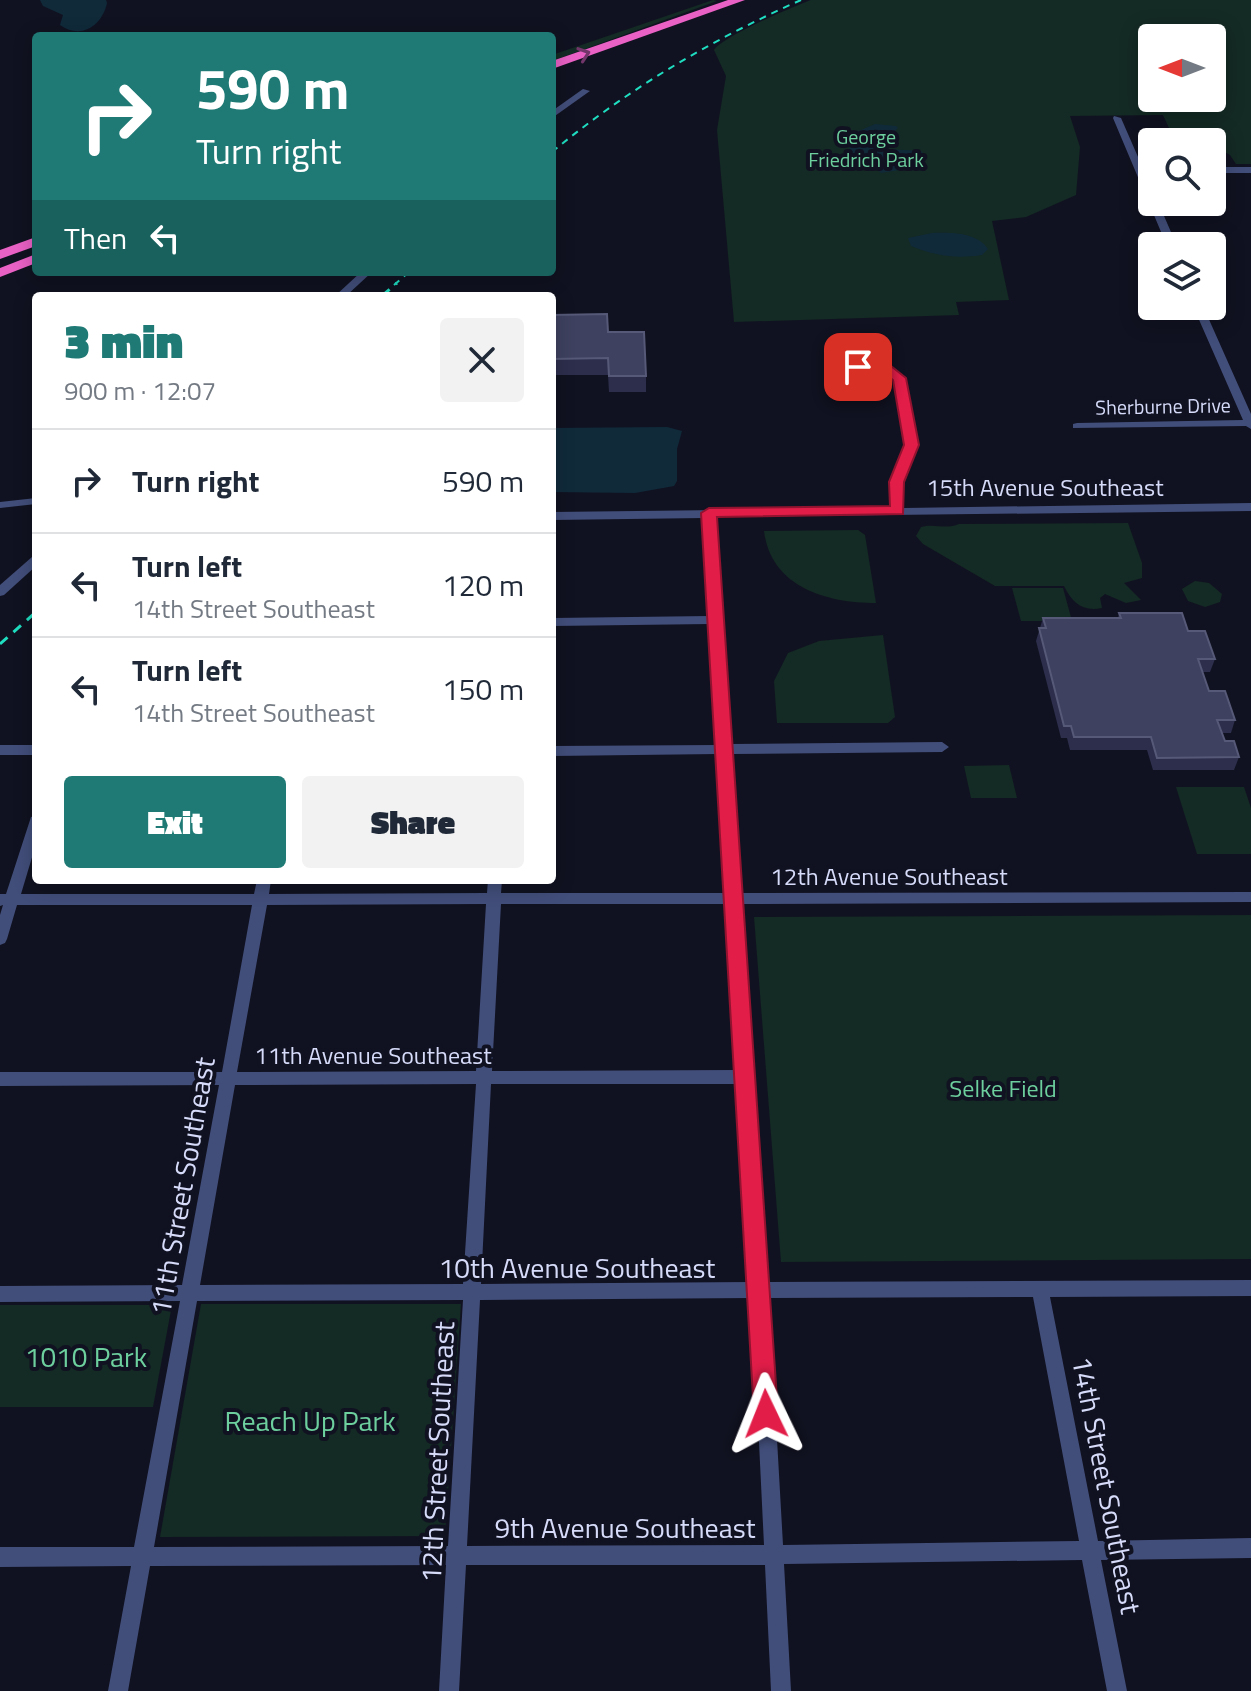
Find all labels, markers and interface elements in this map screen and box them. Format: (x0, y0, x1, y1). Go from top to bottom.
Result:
north arrow (1138, 24, 1226, 112)
map controls (1138, 24, 1226, 320)
text: 590 m (196, 46, 349, 131)
one-way arrow (576, 47, 590, 63)
icon: right (64, 64, 168, 168)
park label: George Friedrich Park (808, 121, 924, 175)
text: Turn right (196, 123, 341, 178)
button: search (1138, 128, 1226, 216)
text: Then (64, 215, 127, 261)
icon: left (143, 216, 187, 260)
button: layers (1138, 232, 1226, 320)
text: 3 min (64, 304, 183, 377)
button: close (440, 318, 524, 402)
pin (824, 333, 892, 401)
icon: arrive (836, 345, 880, 389)
text: 900 m · 12:07 (64, 371, 216, 410)
street label: Sherburne Drive (1095, 389, 1231, 423)
text: Turn right (132, 458, 260, 504)
text: 590 m (442, 458, 524, 504)
icon: right (64, 459, 108, 503)
street label: 15th Avenue Southeast (926, 469, 1164, 505)
text: Turn left (132, 543, 242, 589)
text: 120 m (442, 562, 524, 608)
icon: left (64, 563, 108, 607)
text: 14th Street Southeast (132, 589, 375, 628)
text: Turn left (132, 647, 242, 693)
text: 150 m (442, 666, 524, 712)
icon: left (64, 667, 108, 711)
text: 14th Street Southeast (132, 693, 375, 732)
button: Exit (64, 776, 286, 868)
button: Share (302, 776, 524, 868)
street label: 12th Avenue Southeast (770, 858, 1008, 894)
street label: 11th Avenue Southeast (254, 1037, 492, 1073)
street label: 11th Street Southeast (138, 1053, 226, 1318)
park label: Selke Field (949, 1070, 1057, 1106)
street label: 10th Avenue Southeast (439, 1246, 716, 1289)
street label: 12th Street Southeast (409, 1320, 465, 1584)
park label: 1010 Park (25, 1335, 147, 1378)
street label: 14th Street Southeast (1061, 1353, 1153, 1618)
position arrow (724, 1372, 808, 1456)
park label: Reach Up Park (224, 1399, 396, 1442)
street label: 9th Avenue Southeast (494, 1506, 756, 1549)

